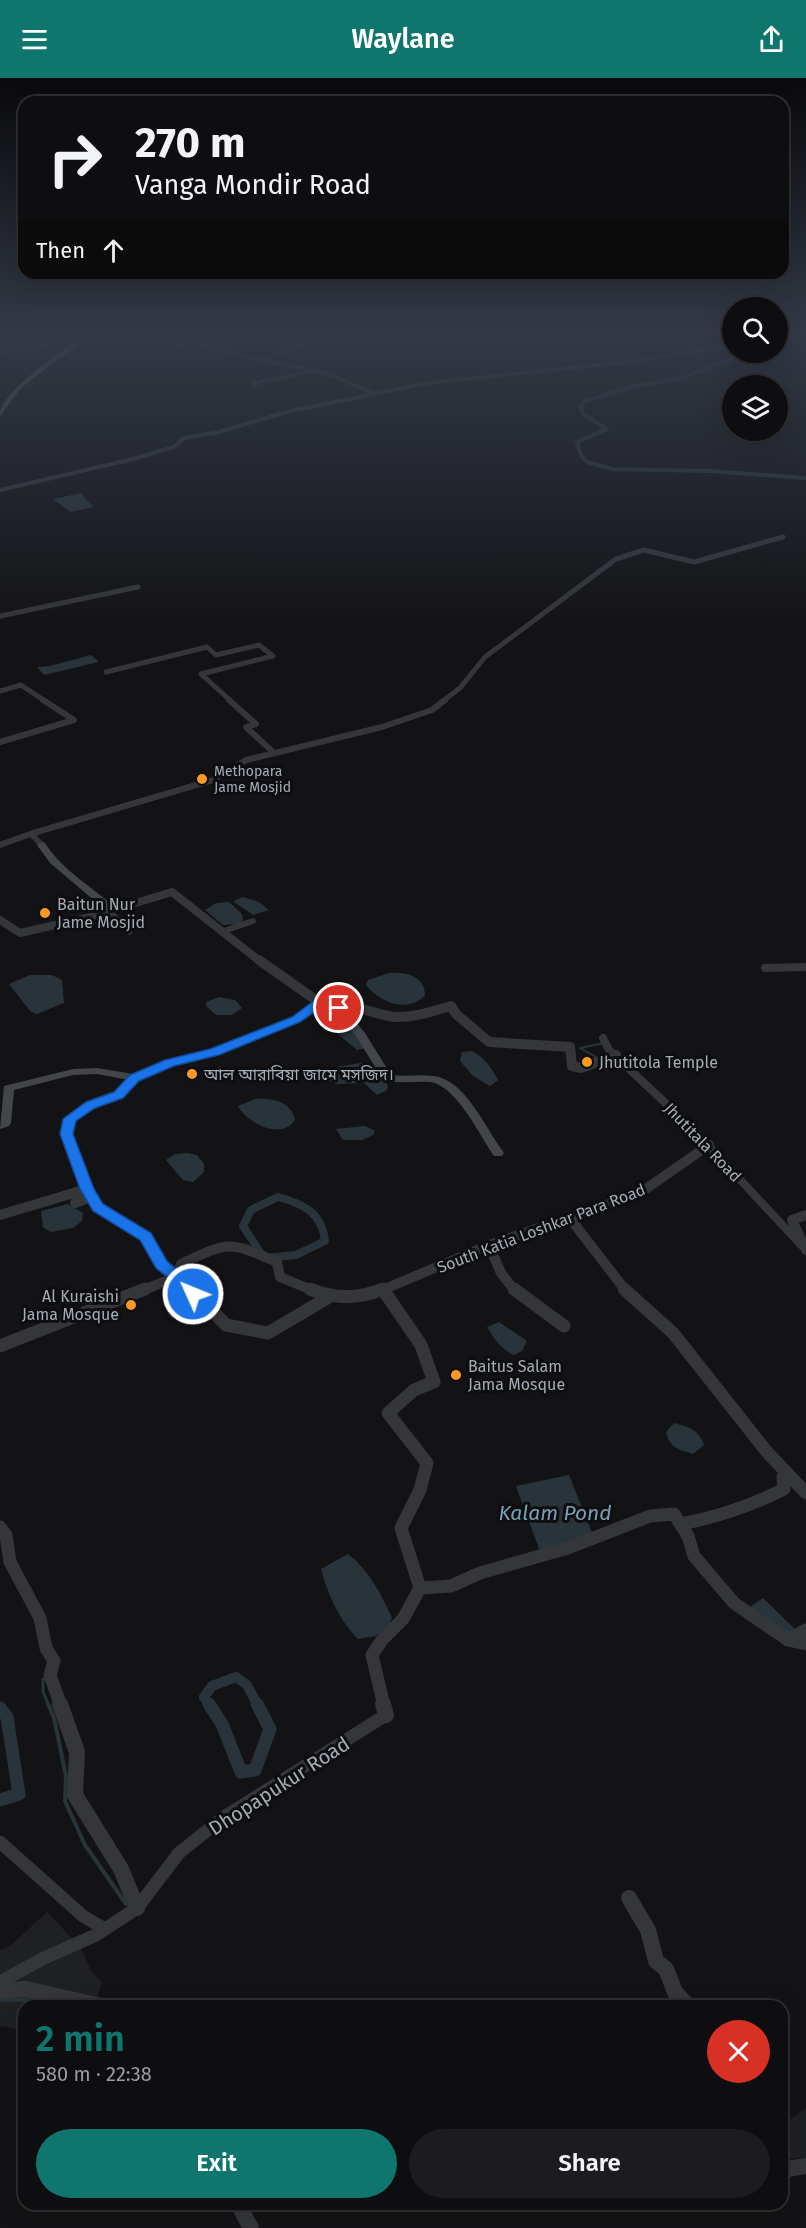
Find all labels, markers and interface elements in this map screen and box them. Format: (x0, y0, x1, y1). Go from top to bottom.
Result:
icon: menu (18, 23, 51, 56)
text: Waylane (351, 23, 455, 55)
icon: share (755, 23, 788, 56)
text: 270 m (135, 118, 246, 168)
icon: right (36, 120, 114, 198)
text: Vanga Mondir Road (135, 169, 371, 201)
icon: ahead (97, 234, 130, 267)
text: Then (36, 237, 85, 264)
map controls (722, 297, 788, 441)
button: search (722, 297, 788, 363)
button: layers (722, 375, 788, 441)
place label: Methopara Jame Mosjid (214, 763, 291, 796)
marker: Methopara Jame Mosjid (195, 772, 209, 786)
place label: Baitun Nur Jame Mosjid (57, 895, 145, 932)
marker: Baitun Nur Jame Mosjid (38, 906, 52, 920)
pin (313, 982, 364, 1033)
icon: arrive (322, 991, 355, 1024)
place label: Jhutitola Temple (599, 1053, 718, 1072)
marker: Jhutitola Temple (580, 1055, 594, 1069)
place label: আল আরাবিয়া জামে মসজিদ। (203, 1065, 394, 1084)
marker: আল আরাবিয়া জামে মসজিদ। (185, 1067, 199, 1081)
street label: Jhutitala Road (660, 1099, 745, 1186)
street label: South Katia Loshkar Para Road (434, 1180, 648, 1277)
position arrow (161, 1262, 225, 1326)
place label: Al Kuraishi Jama Mosque (22, 1287, 119, 1324)
marker: Al Kuraishi Jama Mosque (124, 1298, 138, 1312)
place label: Baitus Salam Jama Mosque (468, 1357, 565, 1394)
marker: Baitus Salam Jama Mosque (449, 1368, 463, 1382)
water label: Kalam Pond (498, 1500, 612, 1526)
street label: Dhopapukur Road (204, 1731, 354, 1841)
text: 2 min (36, 2017, 125, 2061)
button: close (707, 2020, 770, 2083)
text: 580 m · 22:38 (36, 2062, 152, 2086)
button: Exit (36, 2129, 397, 2198)
button: Share (409, 2129, 770, 2198)

